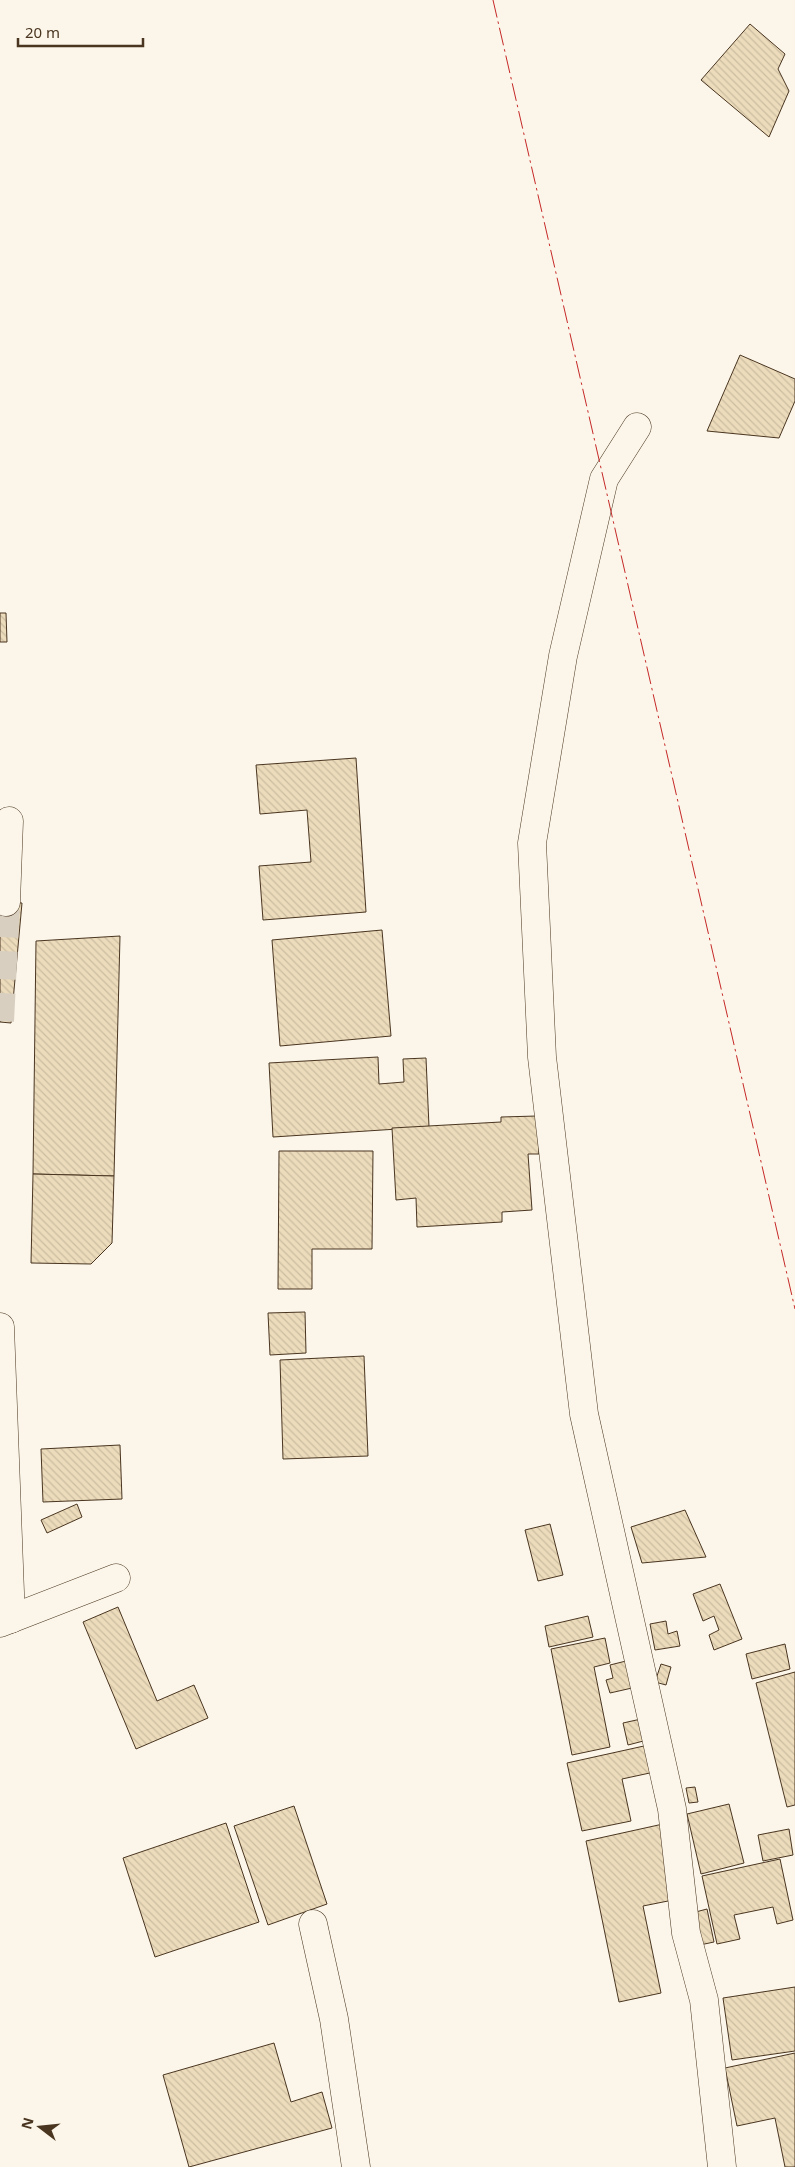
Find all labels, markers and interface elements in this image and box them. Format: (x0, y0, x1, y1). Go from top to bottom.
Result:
scale bar (18, 15, 142, 47)
text: 20 m (25, 22, 60, 42)
north arrow (15, 2102, 65, 2152)
text: N (16, 2115, 38, 2131)

